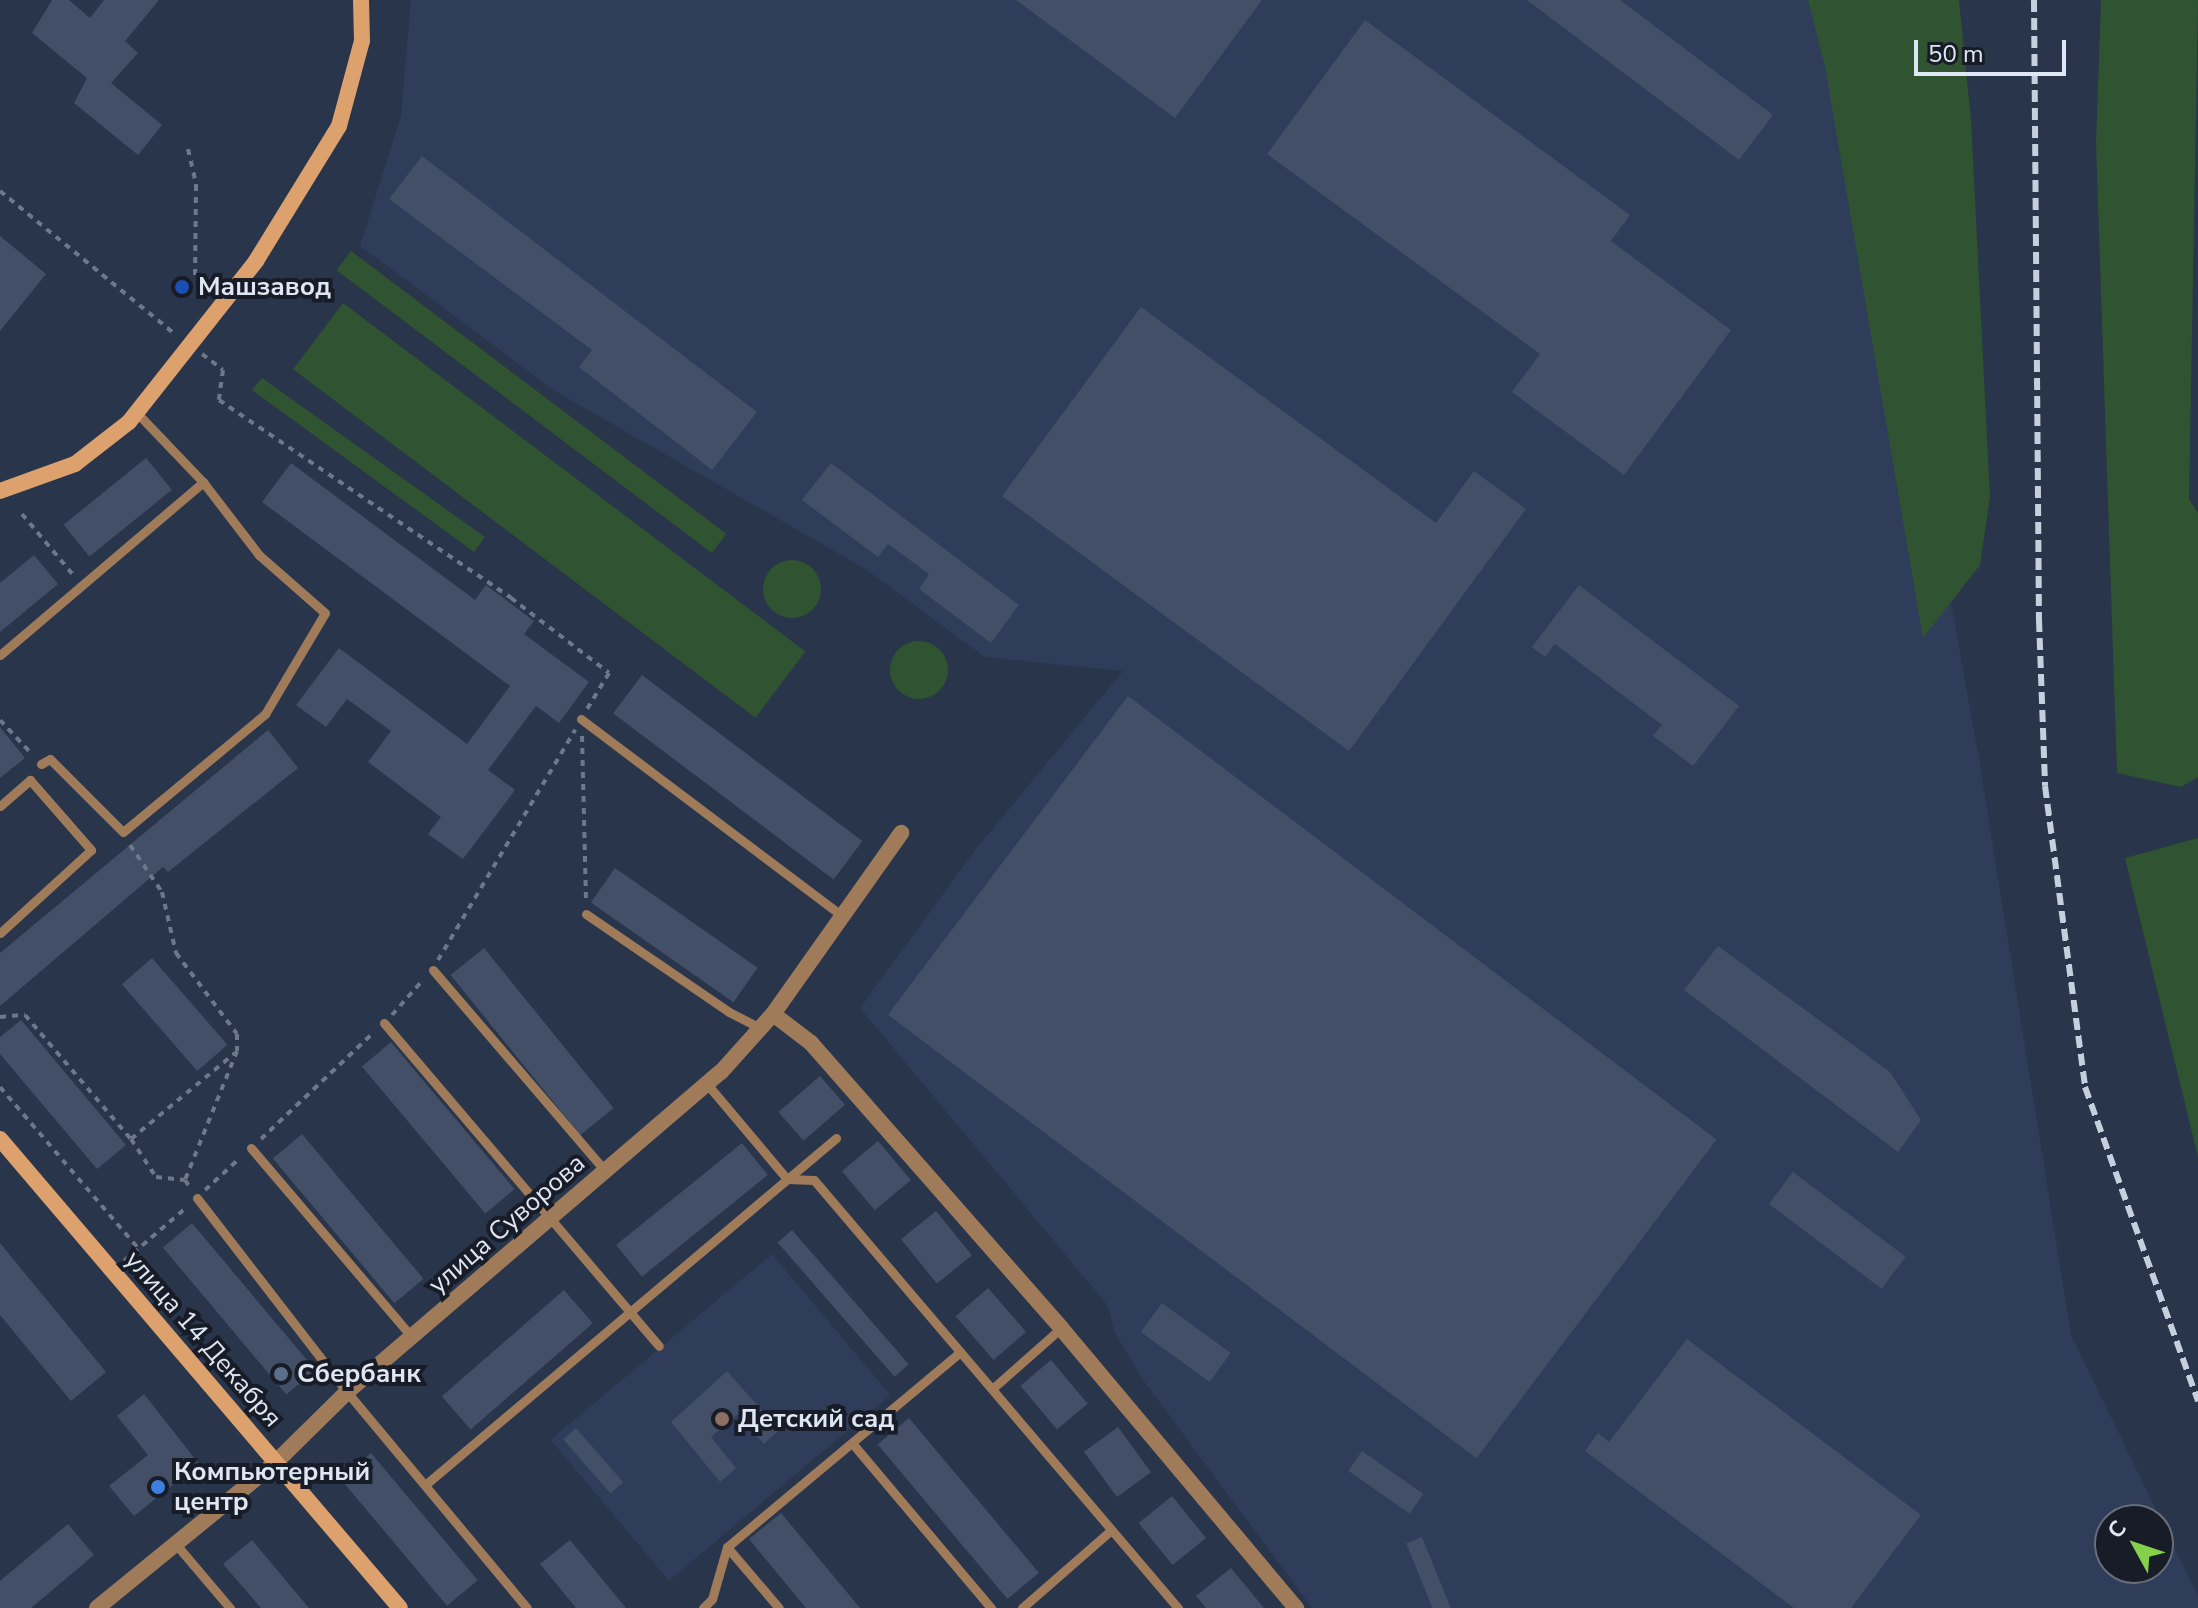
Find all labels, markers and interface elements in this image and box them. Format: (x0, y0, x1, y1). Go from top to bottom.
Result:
scale bar (1918, 24, 2070, 74)
text: 50 m (1928, 38, 1984, 70)
place label: Машзавод (198, 271, 331, 303)
marker: Машзавод (173, 278, 191, 296)
street label: улица Суворова (422, 1148, 592, 1300)
street label: улица 14 Декабря (118, 1245, 288, 1433)
place label: Сбербанк (297, 1358, 421, 1390)
marker: Сбербанк (272, 1365, 290, 1383)
place label: Детский сад (738, 1403, 894, 1435)
marker: Детский сад (713, 1410, 731, 1428)
place label: Компьютерный центр (174, 1456, 370, 1518)
marker: Компьютерный центр (149, 1478, 167, 1496)
north arrow (2094, 1504, 2174, 1584)
text: С (2101, 1514, 2133, 1545)

